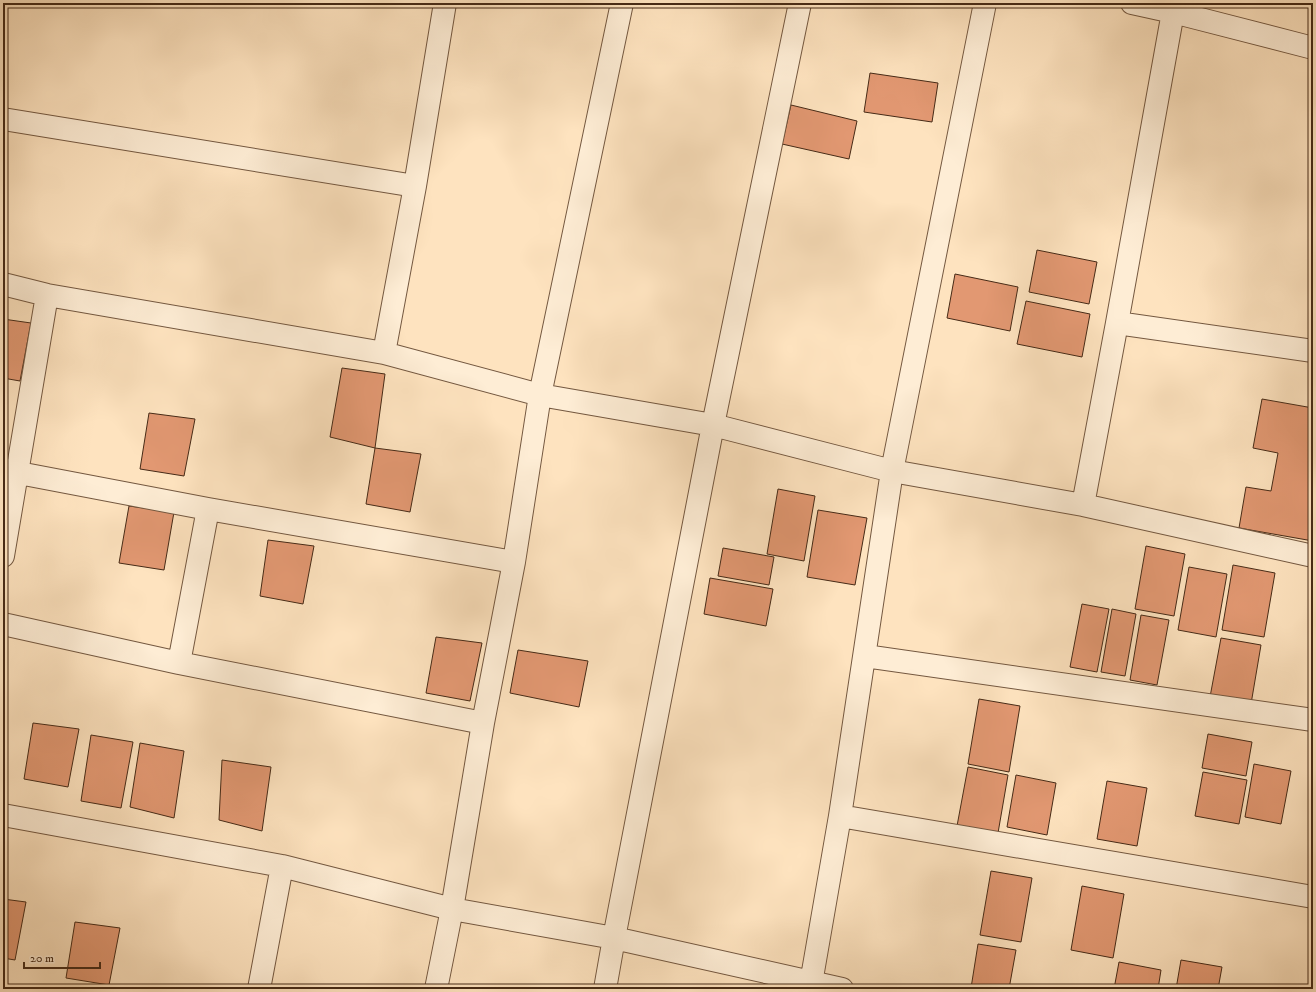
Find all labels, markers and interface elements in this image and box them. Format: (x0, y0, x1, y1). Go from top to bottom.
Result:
scale bar (24, 944, 100, 970)
text: 20 m (30, 951, 54, 966)

